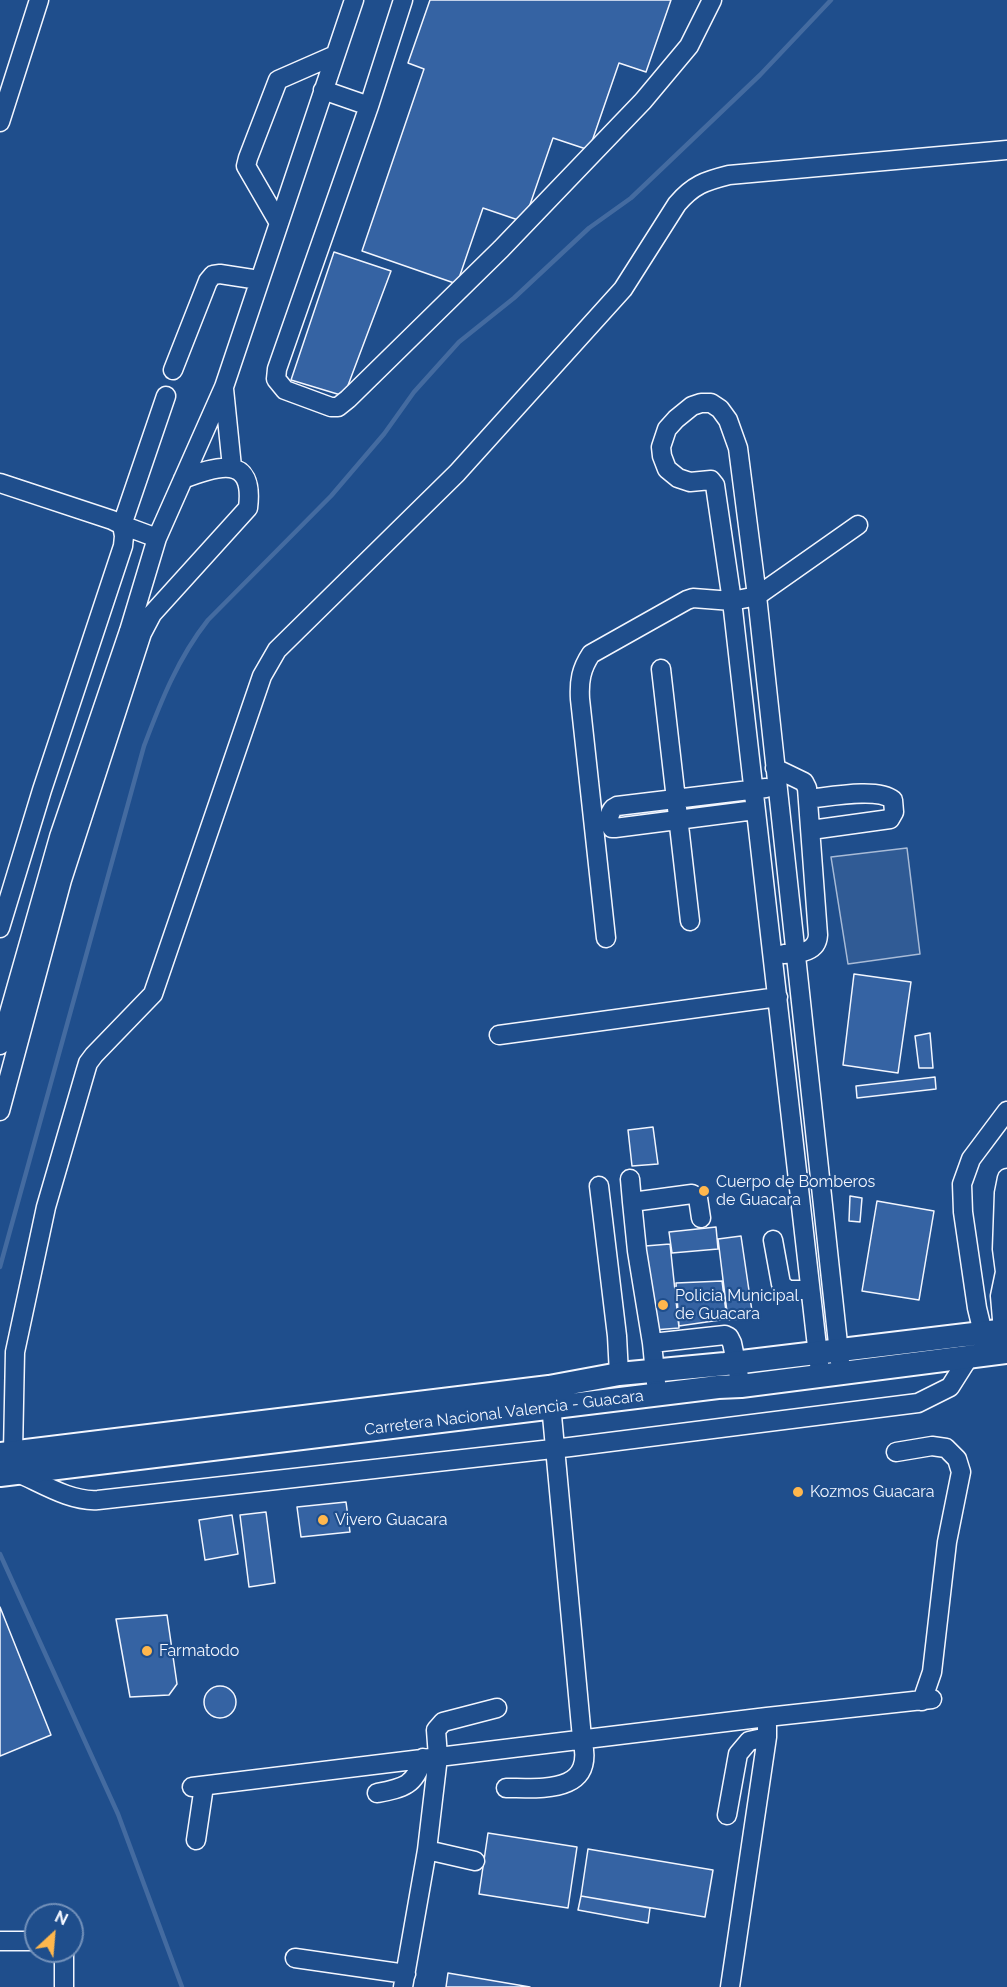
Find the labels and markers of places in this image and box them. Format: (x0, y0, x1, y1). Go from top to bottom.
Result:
place label: Cuerpo de Bomberos de Guacara (716, 1172, 875, 1210)
marker: Cuerpo de Bomberos de Guacara (697, 1184, 711, 1198)
place label: Policia Municipal de Guacara (675, 1286, 799, 1324)
marker: Policia Municipal de Guacara (656, 1298, 670, 1312)
place label: Kozmos Guacara (810, 1482, 935, 1502)
marker: Kozmos Guacara (791, 1485, 805, 1499)
place label: Vivero Guacara (335, 1510, 447, 1530)
marker: Vivero Guacara (316, 1513, 330, 1527)
place label: Farmatodo (159, 1641, 239, 1661)
marker: Farmatodo (140, 1644, 154, 1658)

